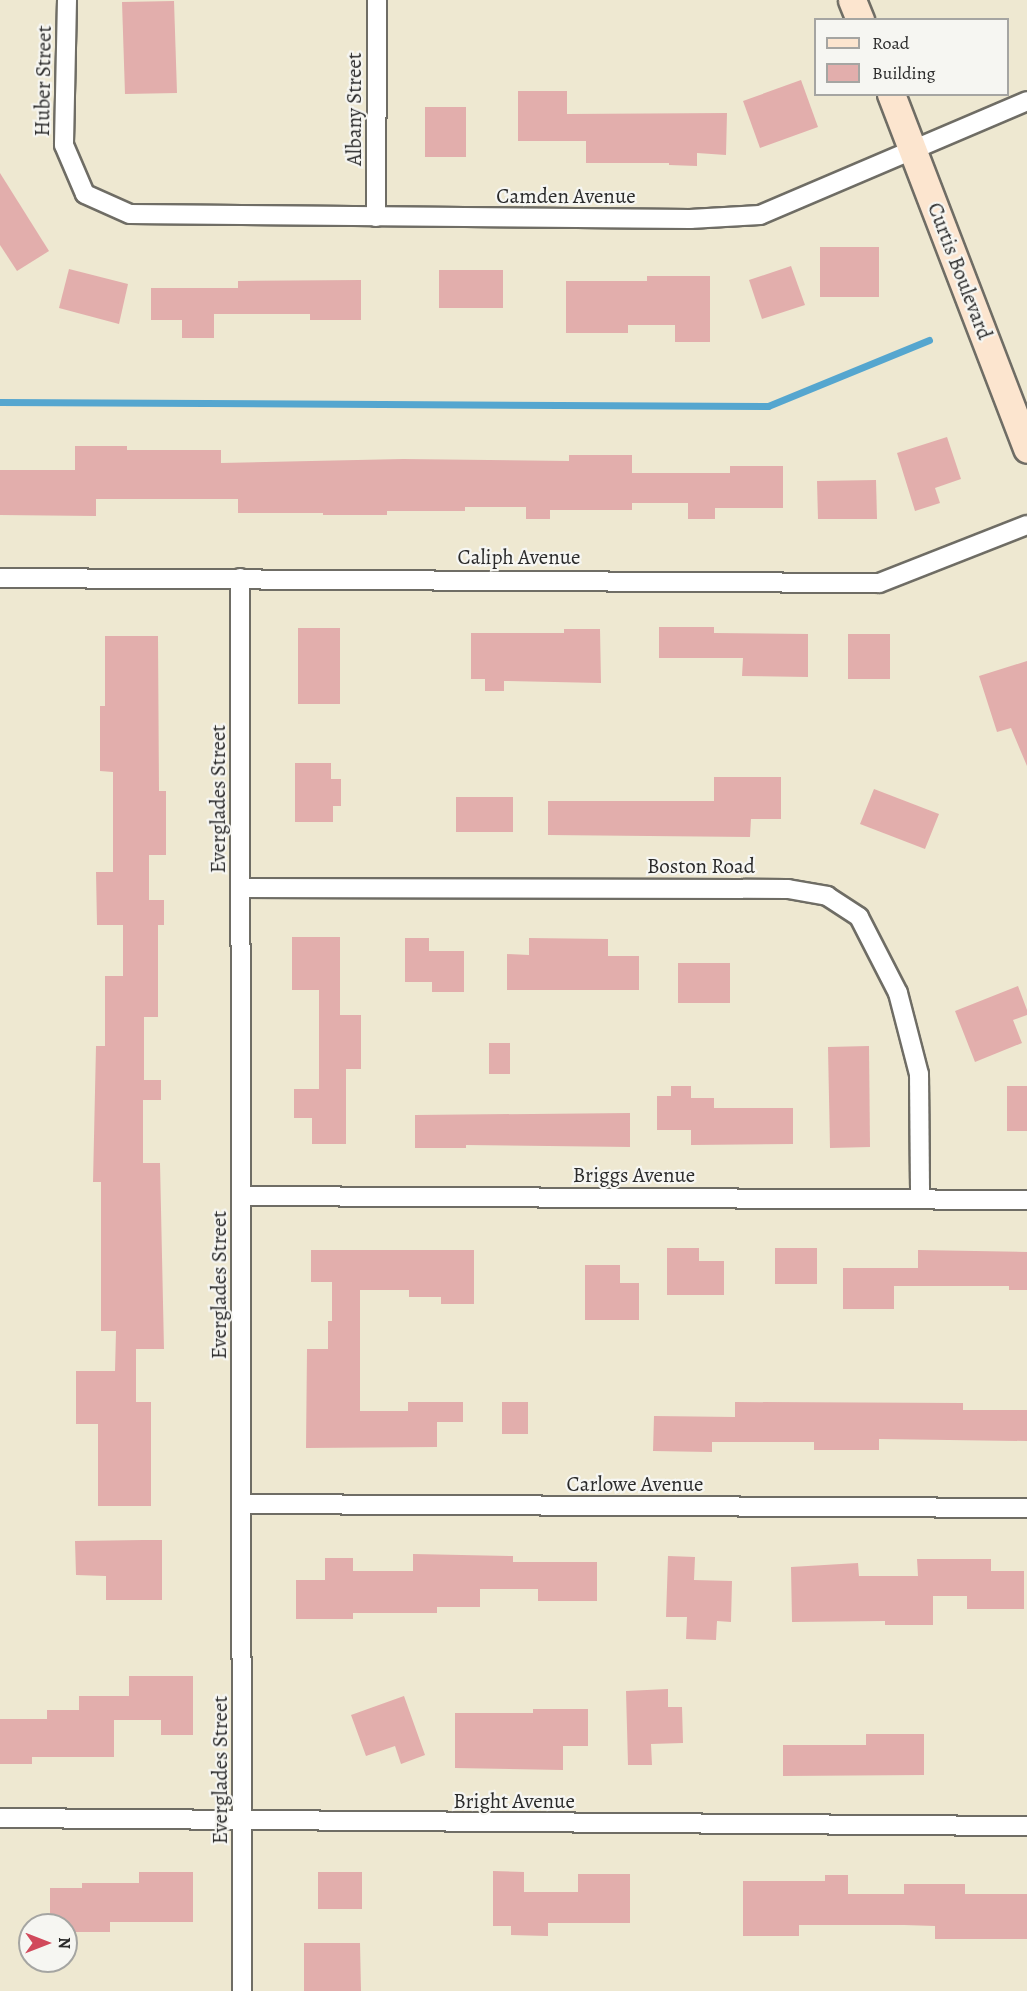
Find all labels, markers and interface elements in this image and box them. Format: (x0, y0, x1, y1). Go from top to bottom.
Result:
legend (814, 18, 1009, 96)
street label: Huber Street (29, 25, 57, 137)
text: Road (872, 31, 909, 55)
street label: Albany Street (341, 52, 367, 166)
text: Building (872, 61, 936, 85)
street label: Camden Avenue (496, 183, 636, 209)
street label: Curtis Boulevard (922, 199, 998, 343)
street label: Caliph Avenue (458, 544, 580, 570)
street label: Everglades Street (205, 725, 231, 873)
street label: Boston Road (647, 853, 755, 879)
street label: Briggs Avenue (573, 1162, 695, 1188)
street label: Everglades Street (206, 1211, 232, 1359)
street label: Carlowe Avenue (567, 1471, 703, 1497)
street label: Everglades Street (207, 1696, 233, 1844)
street label: Bright Avenue (453, 1788, 575, 1814)
north arrow (18, 1913, 78, 1973)
text: N (53, 1937, 75, 1949)

